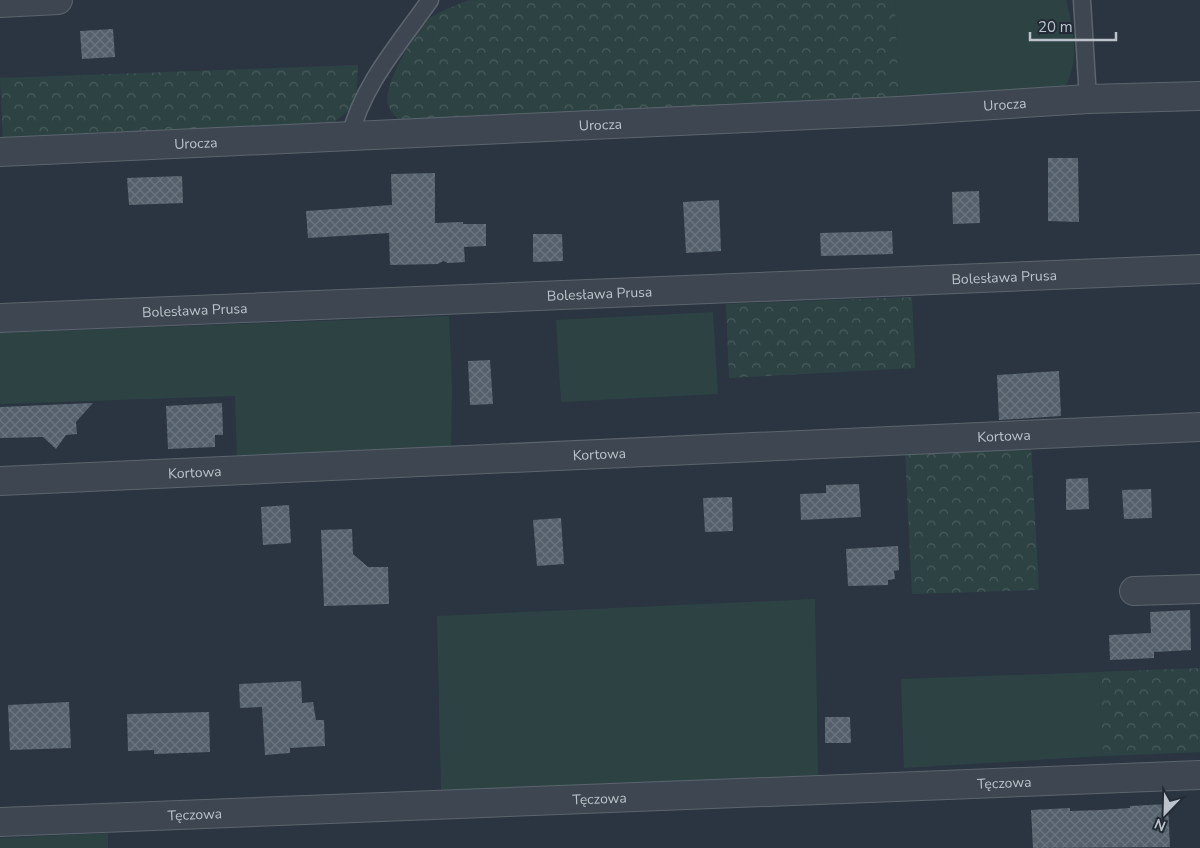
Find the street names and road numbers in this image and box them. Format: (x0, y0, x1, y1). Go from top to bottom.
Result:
street label: Urocza (983, 94, 1027, 116)
street label: Urocza (578, 115, 622, 136)
street label: Urocza (174, 133, 218, 154)
street label: Bolesława Prusa (951, 266, 1057, 289)
street label: Bolesława Prusa (546, 282, 653, 306)
street label: Bolesława Prusa (142, 299, 248, 322)
street label: Kortowa (977, 426, 1031, 447)
street label: Kortowa (572, 444, 627, 465)
street label: Kortowa (168, 462, 222, 483)
street label: Tęczowa (977, 773, 1032, 794)
street label: Tęczowa (572, 788, 627, 810)
street label: Tęczowa (167, 804, 222, 825)

